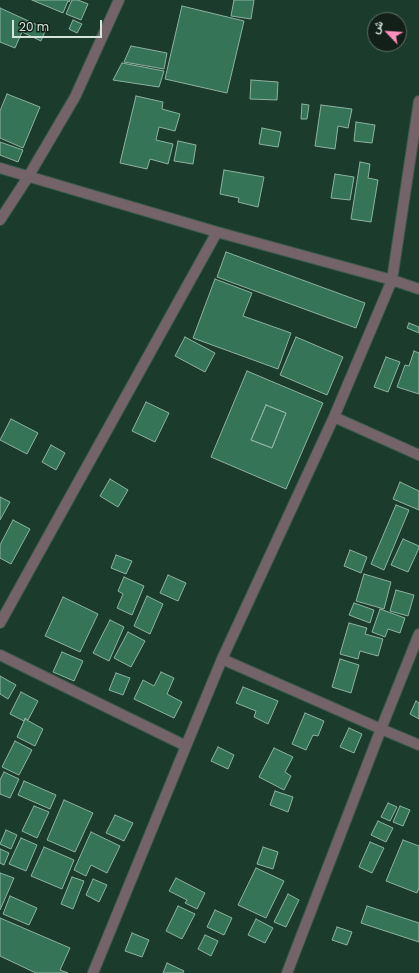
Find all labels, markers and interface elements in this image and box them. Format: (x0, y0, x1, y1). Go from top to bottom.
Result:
scale bar (14, 12, 104, 38)
north arrow (367, 12, 407, 52)
text: 20 m (19, 18, 49, 35)
text: ش (367, 18, 387, 37)

